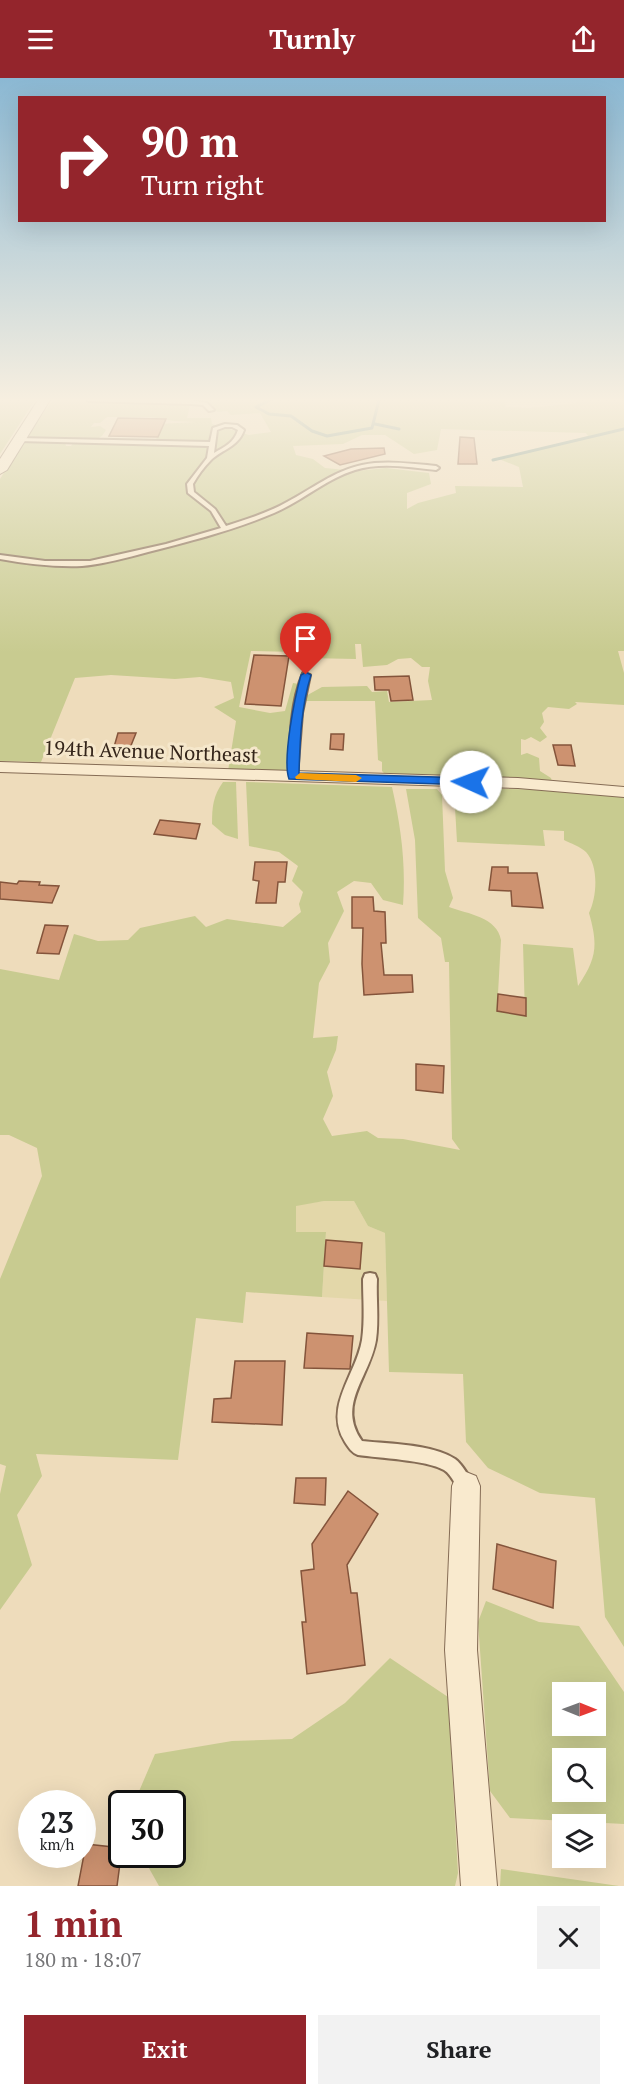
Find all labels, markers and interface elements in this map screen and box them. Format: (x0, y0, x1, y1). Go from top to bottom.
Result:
text: Turnly (269, 21, 355, 57)
icon: menu (24, 23, 57, 56)
icon: share (567, 23, 600, 56)
text: 90 m (141, 113, 239, 169)
icon: right (42, 120, 120, 198)
text: Turn right (141, 167, 264, 203)
pin (280, 613, 331, 675)
icon: arrive (289, 622, 322, 655)
street label: 194th Avenue Northeast (43, 734, 259, 768)
position arrow (439, 750, 503, 814)
north arrow (552, 1682, 606, 1736)
map controls (552, 1682, 606, 1868)
button: search (552, 1748, 606, 1802)
speed limit sign: 30 (108, 1790, 186, 1868)
text: 23 (40, 1802, 74, 1842)
button: layers (552, 1814, 606, 1868)
text: km/h (40, 1834, 74, 1854)
text: 1 min (24, 1900, 122, 1947)
button: close (537, 1906, 600, 1969)
text: 180 m · 18:07 (24, 1946, 142, 1973)
button: Exit (24, 2015, 306, 2084)
button: Share (318, 2015, 600, 2084)

